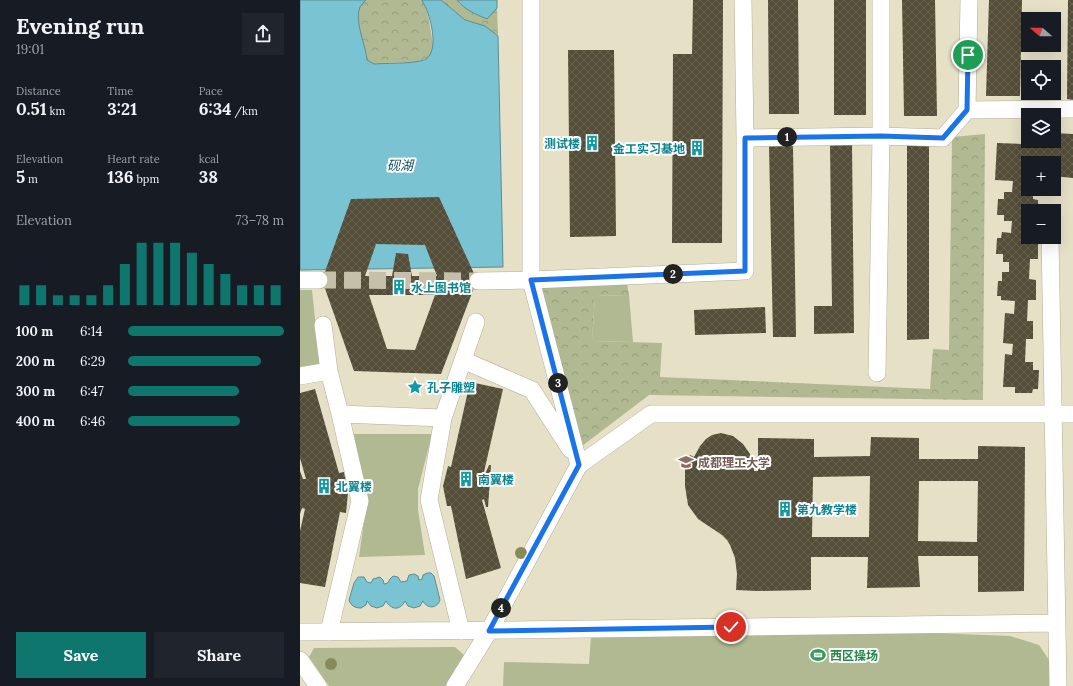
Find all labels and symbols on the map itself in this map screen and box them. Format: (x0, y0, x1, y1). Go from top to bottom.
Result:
north arrow (1021, 12, 1061, 52)
pin (951, 38, 985, 72)
pin: 1 (777, 127, 797, 147)
building icon: 测试楼 (583, 134, 601, 152)
place label: 测试楼 (544, 136, 580, 151)
building icon: 金工实习基地 (688, 139, 706, 157)
place label: 金工实习基地 (613, 141, 685, 156)
water label: 砚湖 (387, 157, 415, 174)
pin: 2 (663, 264, 683, 284)
building icon: 水上图书馆 (390, 278, 408, 296)
place label: 水上图书馆 (411, 280, 471, 295)
pin: 3 (548, 373, 568, 393)
place icon: 孔子雕塑 (406, 378, 424, 396)
place label: 孔子雕塑 (427, 380, 475, 395)
school or university icon: 成都理工大学 (677, 453, 695, 471)
place label: 成都理工大学 (698, 455, 770, 470)
building icon: 南翼楼 (457, 470, 475, 488)
place label: 南翼楼 (478, 472, 514, 487)
building icon: 北翼楼 (315, 477, 333, 495)
place label: 北翼楼 (336, 479, 372, 494)
building icon: 第九教学楼 (776, 500, 794, 518)
place label: 第九教学楼 (797, 502, 857, 517)
pin: 4 (491, 598, 511, 618)
pin (714, 610, 748, 644)
sports icon: 西区操场 (809, 646, 827, 664)
place label: 西区操场 (830, 648, 878, 663)

